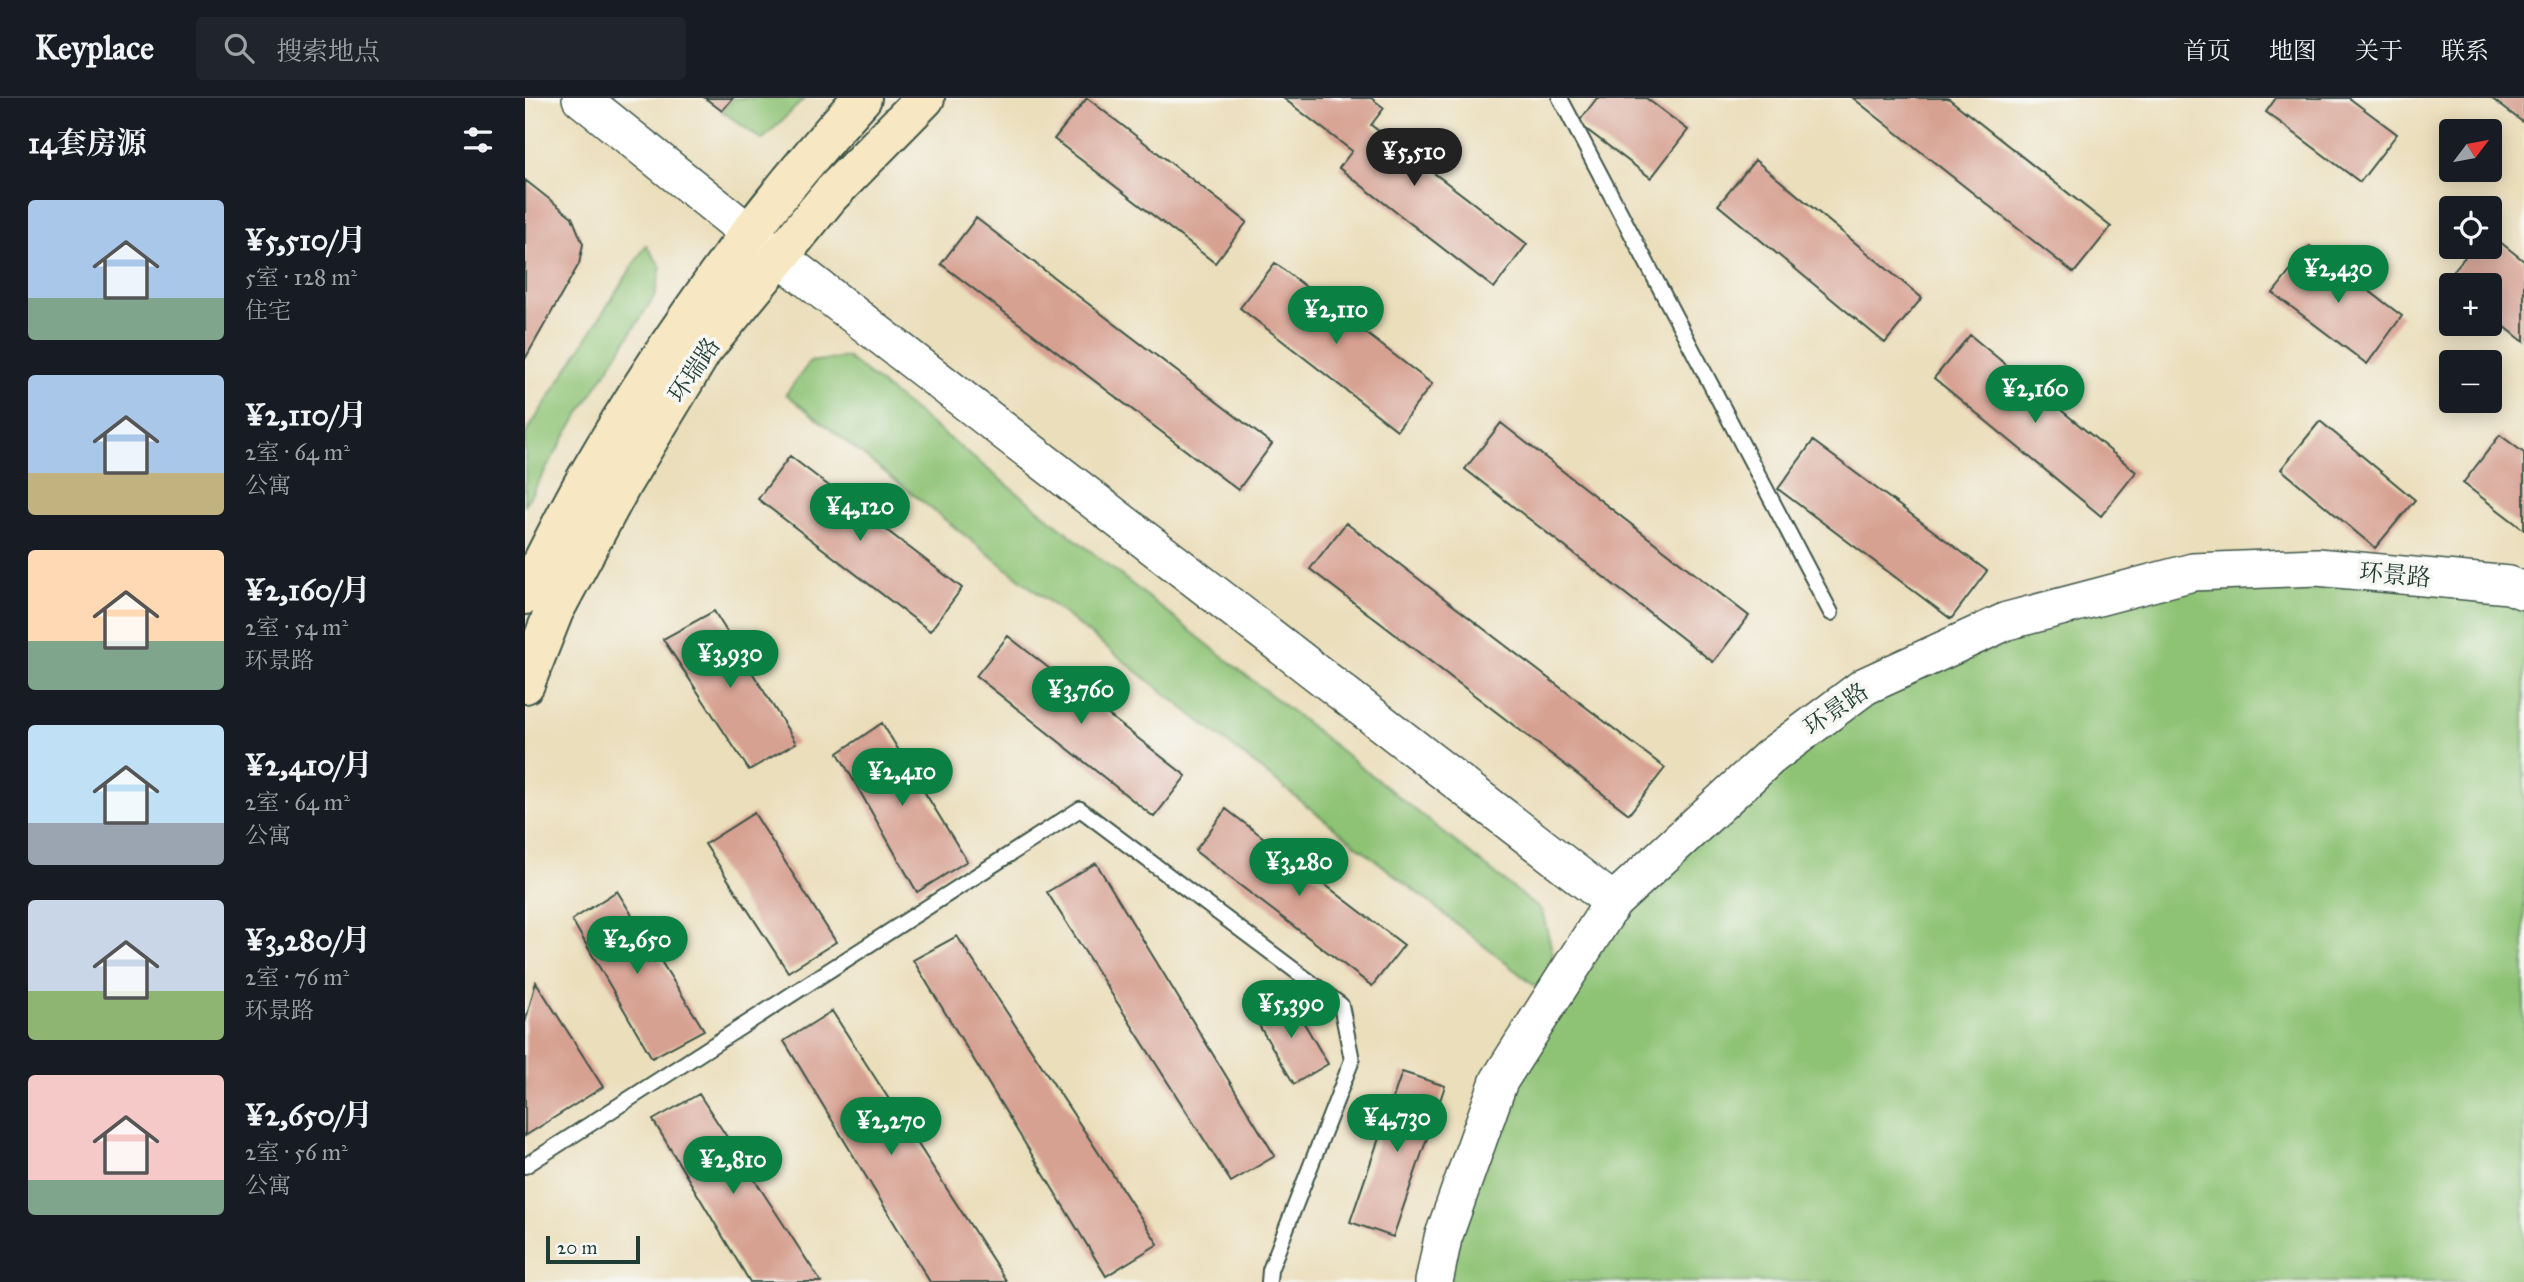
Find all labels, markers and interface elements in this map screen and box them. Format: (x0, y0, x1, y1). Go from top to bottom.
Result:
search box (196, 17, 686, 80)
text: Keyplace (35, 28, 154, 68)
icon: search (220, 29, 258, 67)
text: 搜索地点 (276, 35, 380, 67)
text: 首页 (2183, 36, 2231, 66)
text: 地图 (2269, 36, 2317, 66)
text: 关于 (2355, 36, 2403, 66)
text: 联系 (2441, 36, 2489, 66)
north arrow (2439, 119, 2503, 182)
map controls (2439, 119, 2502, 413)
icon: filters (459, 121, 497, 159)
text: 14套房源 (28, 125, 147, 161)
pin: ¥5,510 (1357, 129, 1471, 188)
text: ¥5,510 (1382, 137, 1446, 165)
button: locate (2439, 196, 2502, 259)
text: ¥5,510/月 (245, 222, 366, 258)
icon: home (84, 228, 168, 312)
pin: ¥2,430 (2281, 246, 2395, 305)
text: ¥2,430 (2304, 254, 2372, 282)
text: 5室 · 128 m² (245, 263, 357, 291)
button: + (2439, 273, 2502, 336)
pin: ¥2,110 (1279, 286, 1393, 346)
text: ¥2,110 (1304, 295, 1368, 323)
text: 住宅 (245, 296, 291, 324)
street label: 环瑞路 (661, 332, 727, 408)
button: − (2439, 350, 2502, 413)
pin: ¥2,160 (1978, 366, 2092, 425)
text: ¥2,160 (2001, 374, 2069, 402)
text: ¥2,110/月 (245, 397, 367, 433)
icon: home (84, 403, 168, 487)
text: 2室 · 64 m² (245, 438, 350, 466)
text: 公寓 (245, 471, 291, 499)
pin: ¥4,120 (803, 484, 917, 543)
text: ¥4,120 (826, 492, 894, 520)
street label: 环景路 (2358, 557, 2432, 593)
text: ¥2,160/月 (245, 572, 371, 608)
icon: home (84, 578, 168, 662)
text: 2室 · 54 m² (245, 613, 348, 641)
pin: ¥3,930 (673, 630, 787, 690)
text: ¥3,930 (697, 639, 763, 667)
text: 环景路 (245, 646, 314, 674)
pin: ¥3,760 (1024, 666, 1138, 726)
text: ¥3,760 (1048, 675, 1114, 703)
street label: 环景路 (1798, 676, 1874, 742)
text: ¥2,410/月 (245, 747, 372, 783)
pin: ¥2,410 (845, 748, 959, 808)
icon: home (84, 753, 168, 837)
text: ¥2,410 (868, 757, 936, 785)
text: 2室 · 64 m² (245, 788, 350, 816)
text: 公寓 (245, 821, 291, 849)
pin: ¥3,280 (1242, 838, 1356, 898)
text: ¥3,280 (1265, 847, 1333, 875)
pin: ¥2,650 (580, 916, 694, 976)
text: ¥3,280/月 (245, 922, 371, 958)
text: ¥2,650 (603, 925, 671, 953)
icon: home (84, 928, 168, 1012)
text: 2室 · 76 m² (245, 963, 349, 991)
pin: ¥5,390 (1234, 981, 1348, 1040)
text: ¥5,390 (1258, 989, 1324, 1017)
text: 环景路 (245, 996, 314, 1024)
pin: ¥4,730 (1340, 1094, 1454, 1154)
text: ¥2,650/月 (245, 1097, 373, 1133)
pin: ¥2,270 (834, 1098, 948, 1157)
icon: home (84, 1103, 168, 1187)
text: ¥4,730 (1363, 1103, 1431, 1131)
text: ¥2,270 (856, 1106, 926, 1134)
pin: ¥2,810 (676, 1136, 790, 1196)
text: 2室 · 56 m² (245, 1138, 348, 1166)
text: ¥2,810 (699, 1145, 767, 1173)
text: 公寓 (245, 1171, 291, 1199)
scale bar (546, 1233, 641, 1265)
text: 20 m (557, 1236, 598, 1259)

